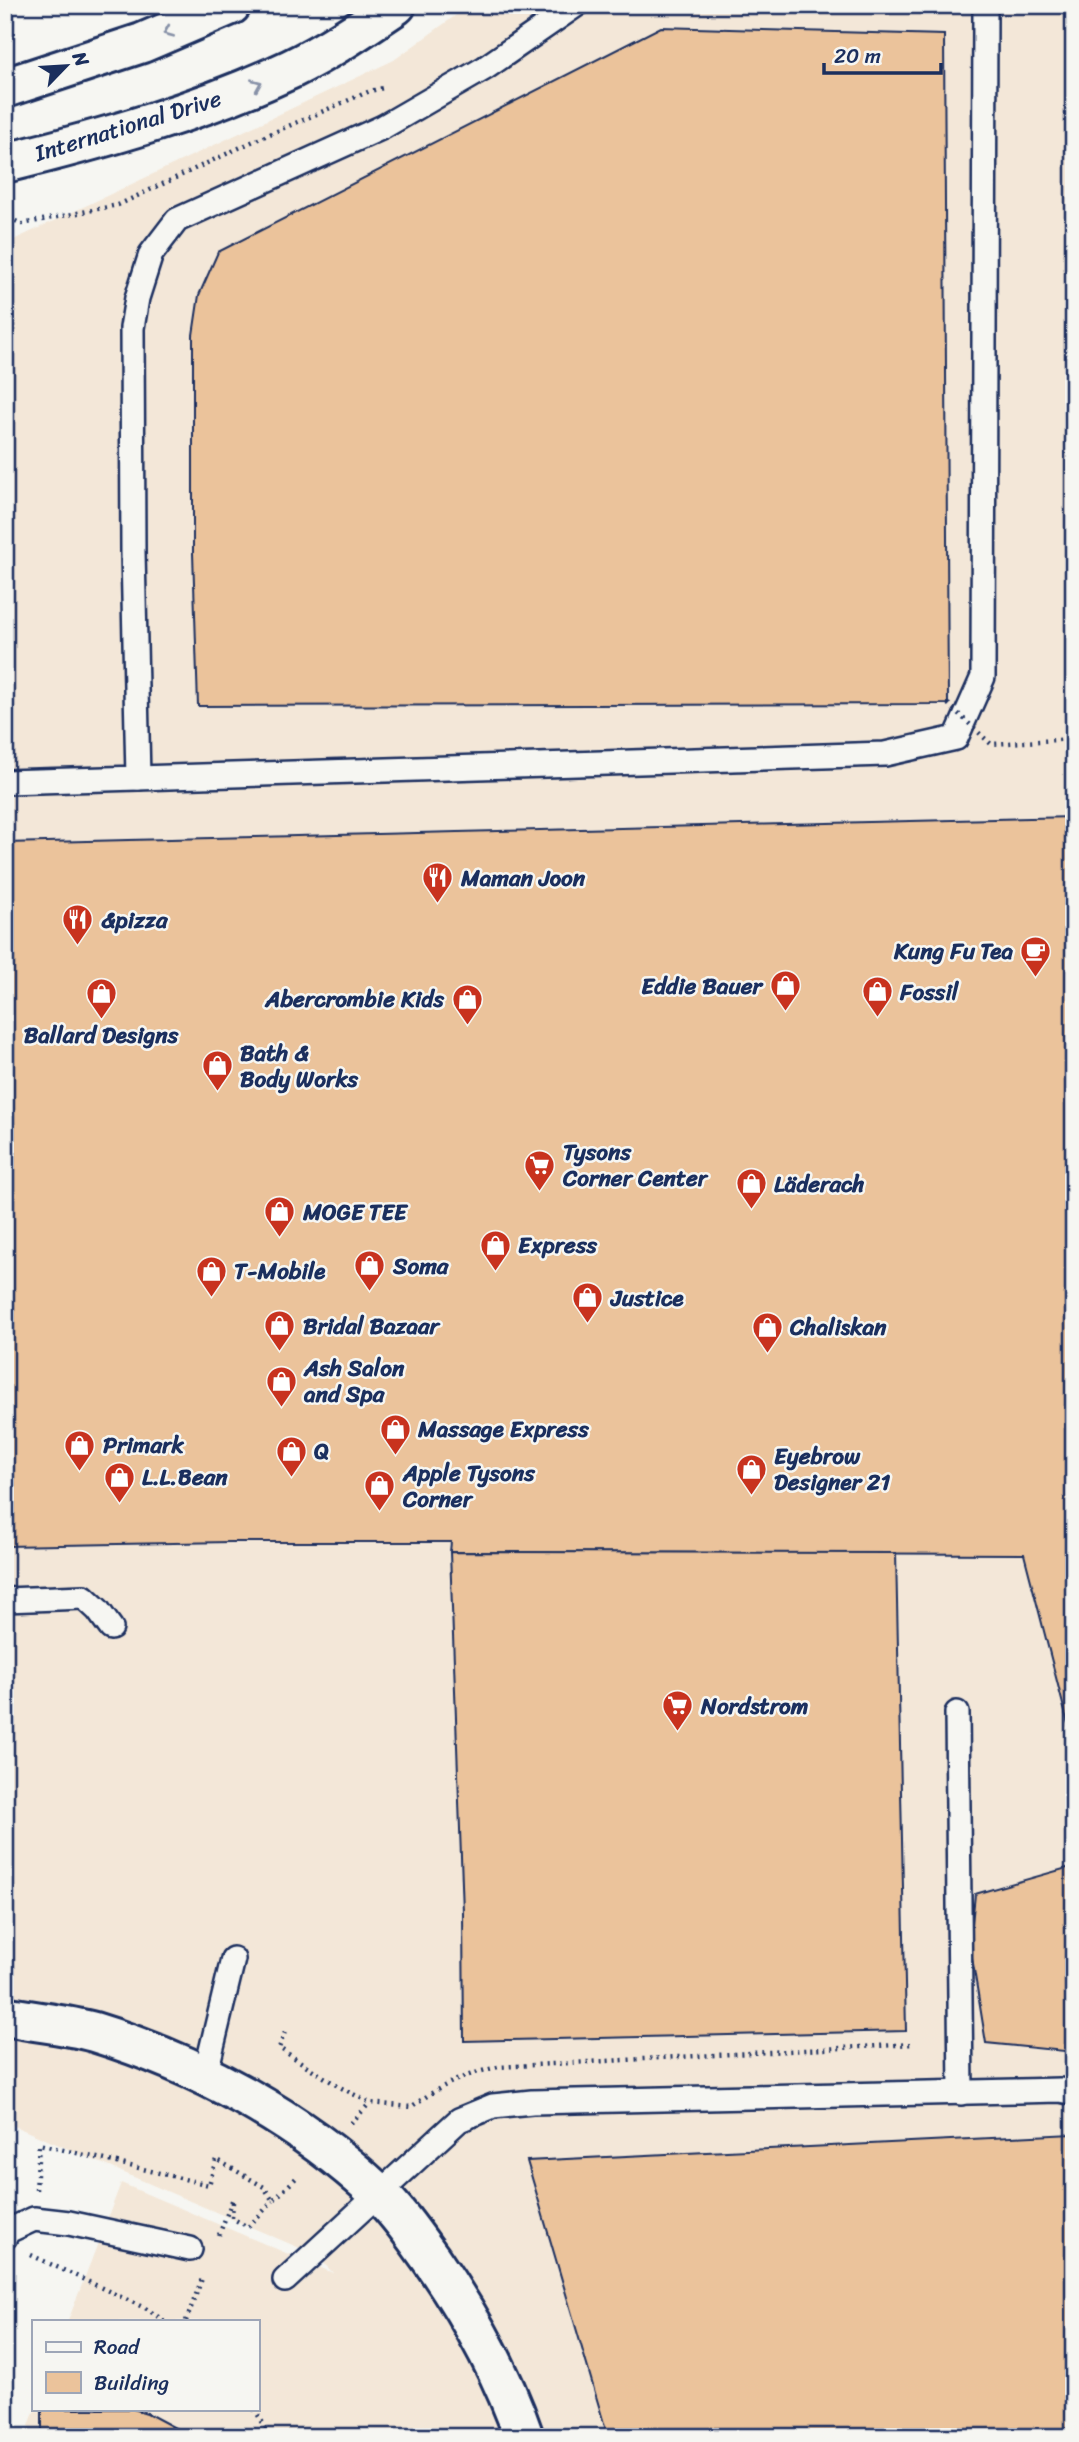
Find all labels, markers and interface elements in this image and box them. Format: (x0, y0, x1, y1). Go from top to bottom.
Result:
one-way arrow (163, 24, 175, 38)
north arrow (32, 32, 102, 102)
scale bar (824, 32, 941, 76)
text: 20 m (834, 37, 881, 75)
text: N (63, 45, 99, 73)
street label: International Drive (29, 78, 227, 174)
one-way arrow (250, 78, 262, 92)
place label: Maman Joon (460, 858, 586, 899)
restaurant icon: Maman Joon (421, 861, 455, 905)
place label: &pizza (101, 900, 169, 941)
restaurant icon: &pizza (61, 903, 95, 947)
place label: Kung Fu Tea (893, 931, 1013, 972)
cafe icon: Kung Fu Tea (1019, 934, 1053, 978)
place label: Eddie Bauer (641, 966, 765, 1007)
shop icon: Eddie Bauer (768, 969, 802, 1013)
place label: Fossil (899, 972, 960, 1013)
shop icon: Fossil (860, 975, 894, 1019)
shop icon: Ballard Designs (84, 977, 118, 1021)
place label: Abercrombie Kids (264, 979, 444, 1020)
shop icon: Abercrombie Kids (450, 982, 484, 1026)
place label: Ballard Designs (24, 1015, 179, 1056)
place label: Bath & Body Works (240, 1033, 359, 1100)
shop icon: Bath & Body Works (200, 1049, 234, 1093)
place label: Tysons Corner Center (562, 1132, 709, 1199)
supermarket icon: Tysons Corner Center (523, 1148, 557, 1192)
place label: Läderach (774, 1164, 865, 1205)
shop icon: Läderach (734, 1167, 768, 1211)
place label: MOGE TEE (302, 1192, 409, 1233)
shop icon: MOGE TEE (263, 1195, 297, 1239)
place label: Express (518, 1225, 597, 1266)
shop icon: Express (478, 1228, 512, 1272)
place label: Soma (392, 1246, 450, 1287)
shop icon: Soma (353, 1249, 387, 1293)
place label: T-Mobile (234, 1251, 326, 1292)
shop icon: T-Mobile (194, 1254, 228, 1298)
place label: Justice (609, 1278, 685, 1319)
shop icon: Justice (571, 1281, 605, 1325)
place label: Bridal Bazaar (303, 1306, 442, 1347)
place label: Chaliskan (789, 1307, 887, 1348)
shop icon: Bridal Bazaar (263, 1309, 297, 1353)
shop icon: Chaliskan (750, 1310, 784, 1354)
place label: Ash Salon and Spa (303, 1348, 405, 1415)
shop icon: Ash Salon and Spa (264, 1364, 298, 1408)
place label: Massage Express (417, 1409, 589, 1450)
shop icon: Massage Express (378, 1412, 412, 1456)
place label: Primark (103, 1425, 184, 1466)
shop icon: Primark (63, 1428, 97, 1472)
place label: Q (314, 1431, 329, 1472)
shop icon: Q (274, 1434, 308, 1478)
place label: Eyebrow Designer 21 (774, 1436, 890, 1503)
shop icon: Eyebrow Designer 21 (734, 1452, 768, 1496)
place label: Apple Tysons Corner (402, 1453, 536, 1520)
place label: L.L.Bean (142, 1457, 228, 1498)
shop icon: L.L.Bean (102, 1460, 136, 1504)
shop icon: Apple Tysons Corner (363, 1469, 397, 1513)
place label: Nordstrom (700, 1686, 809, 1727)
supermarket icon: Nordstrom (661, 1689, 695, 1733)
legend (32, 2320, 259, 2410)
text: Road (94, 2328, 141, 2366)
text: Building (94, 2364, 170, 2402)

